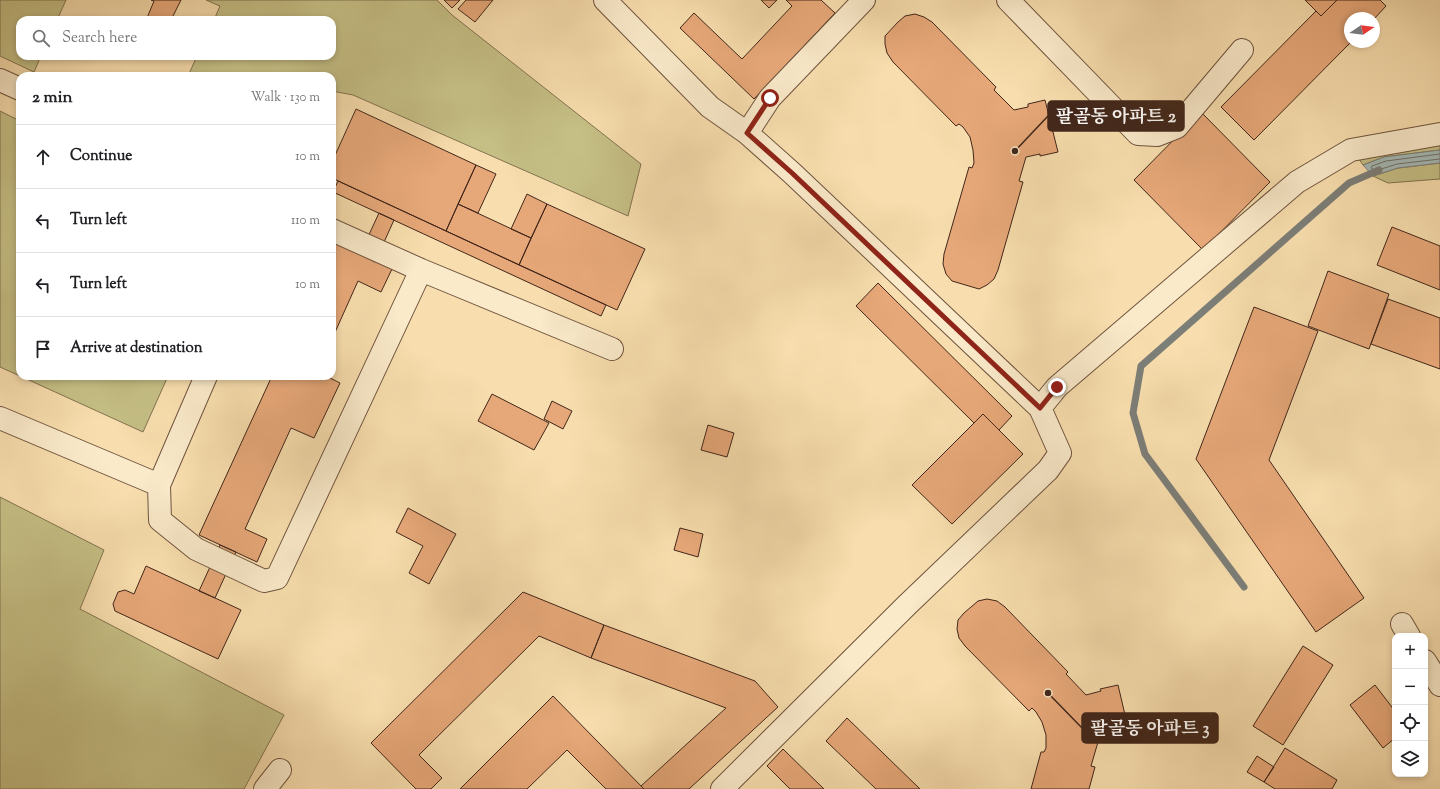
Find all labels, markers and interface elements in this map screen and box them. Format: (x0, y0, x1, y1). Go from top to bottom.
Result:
north arrow (1344, 12, 1380, 48)
search box (16, 16, 336, 60)
icon: search (30, 27, 52, 49)
text: Search here (62, 28, 137, 49)
text: 2 min (32, 86, 73, 110)
text: Walk · 130 m (251, 89, 320, 107)
route start (761, 89, 779, 107)
callout: 팔골동 아파트 2 (1048, 101, 1184, 131)
text: 팔골동 아파트 2 (1056, 105, 1177, 131)
icon: ahead (32, 146, 54, 168)
text: Continue (70, 146, 132, 167)
text: 10 m (295, 148, 320, 166)
icon: left (32, 210, 54, 232)
text: Turn left (70, 210, 127, 231)
text: 110 m (291, 212, 320, 230)
icon: left (32, 274, 54, 296)
text: Turn left (70, 274, 127, 295)
text: 10 m (295, 276, 320, 294)
icon: arrive (32, 338, 54, 360)
text: Arrive at destination (70, 338, 203, 359)
route end (1048, 378, 1066, 396)
map controls (1392, 633, 1428, 777)
button: + (1392, 633, 1428, 669)
button: − (1392, 669, 1428, 705)
button: locate (1392, 705, 1428, 741)
callout: 팔골동 아파트 3 (1082, 713, 1218, 743)
text: 팔골동 아파트 3 (1090, 717, 1210, 743)
button: layers (1392, 741, 1428, 777)

